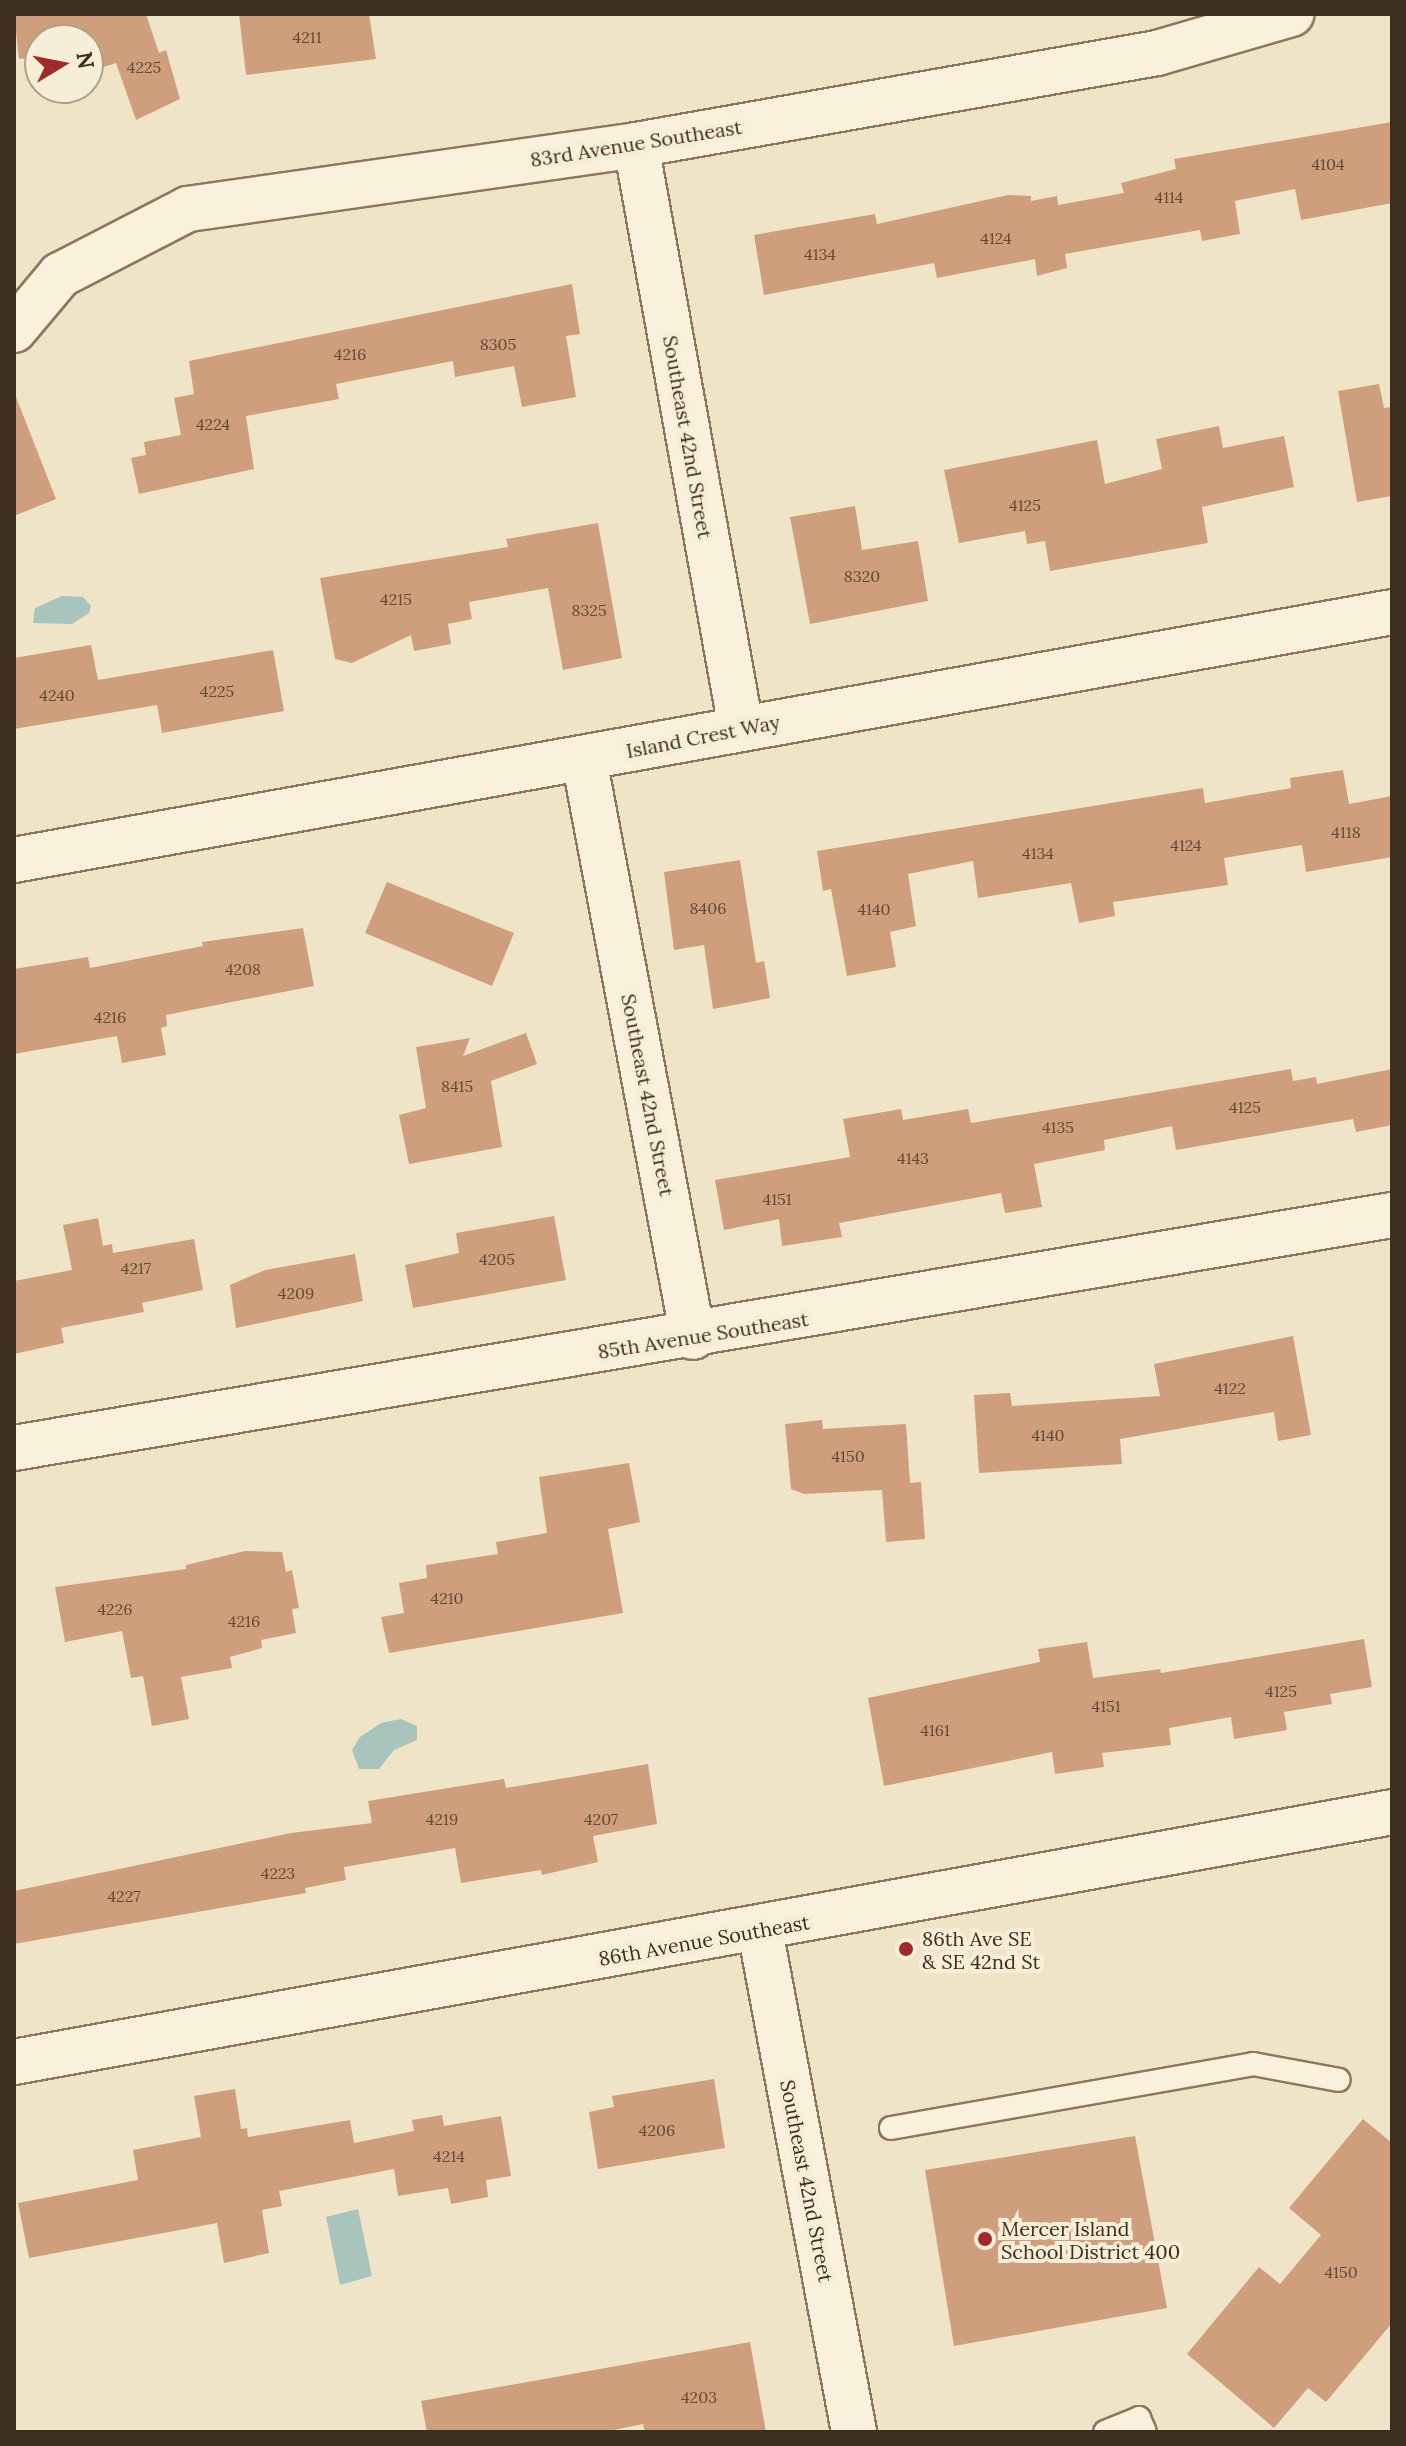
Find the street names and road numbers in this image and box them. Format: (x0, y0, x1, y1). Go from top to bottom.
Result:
street label: 83rd Avenue Southeast (528, 114, 744, 172)
street label: Southeast 42nd Street (658, 334, 718, 540)
street label: Island Crest Way (624, 709, 782, 763)
street label: Southeast 42nd Street (617, 992, 679, 1198)
street label: 85th Avenue Southeast (596, 1306, 810, 1364)
street label: 86th Avenue Southeast (597, 1910, 811, 1970)
street label: Southeast 42nd Street (776, 2078, 838, 2284)

